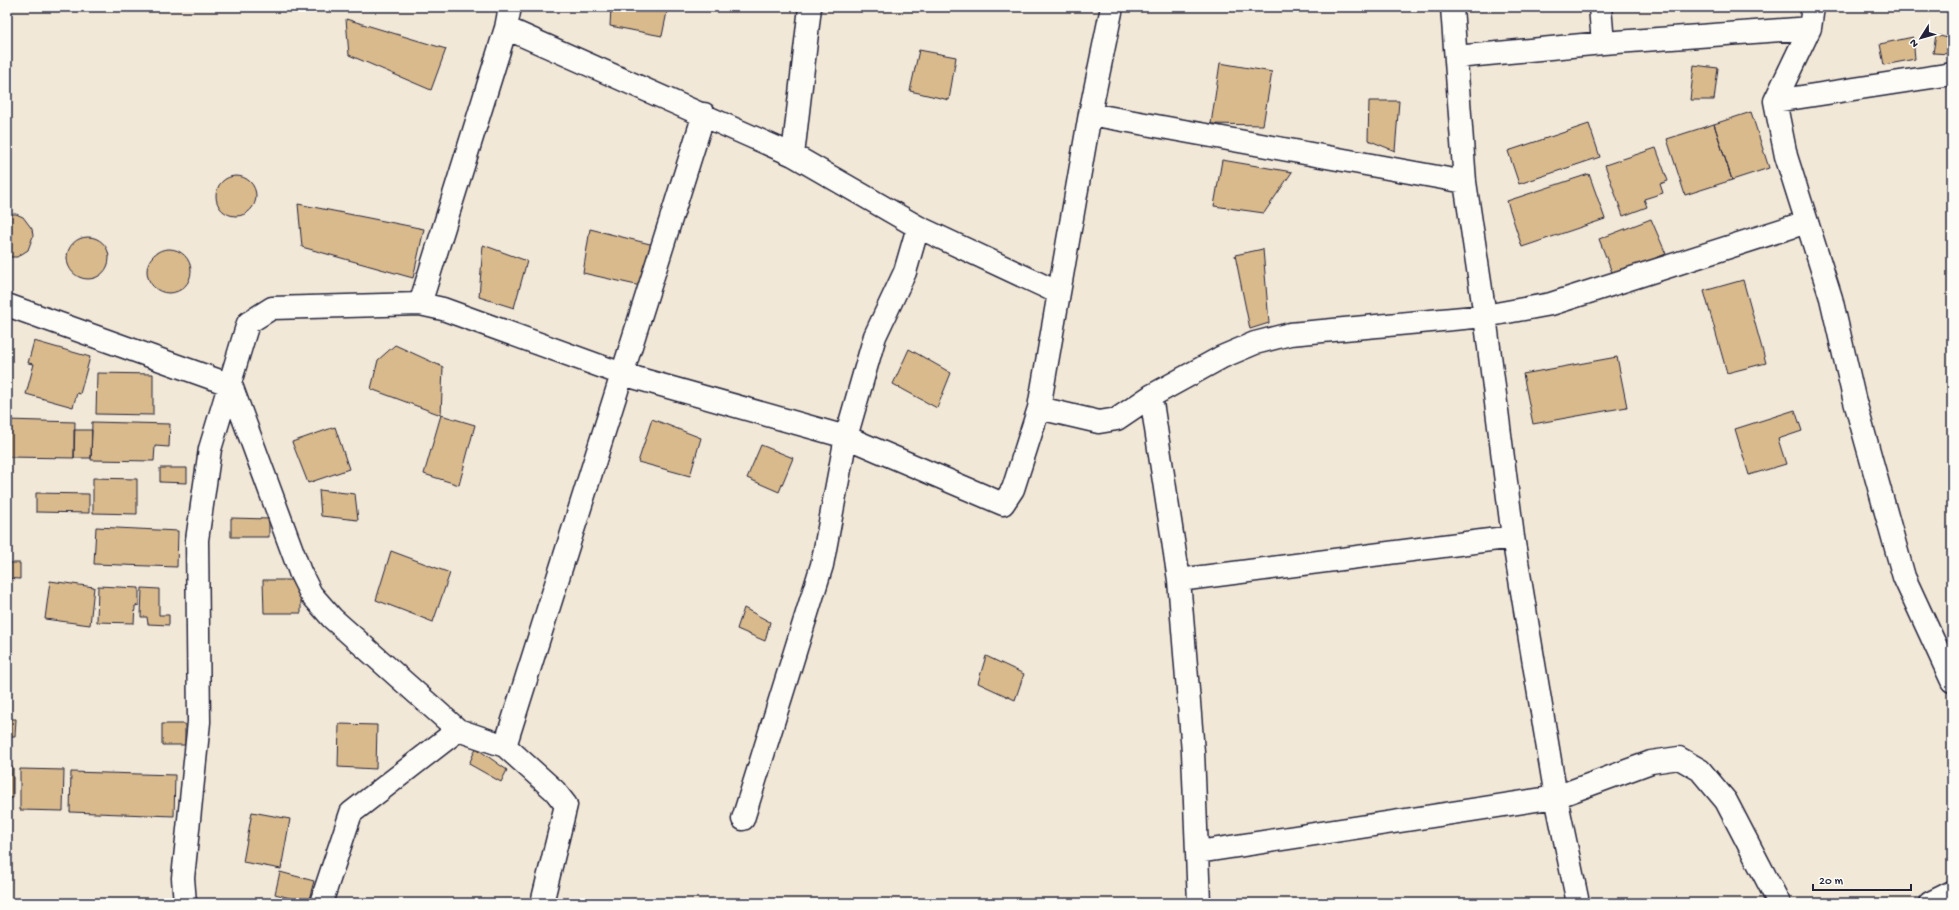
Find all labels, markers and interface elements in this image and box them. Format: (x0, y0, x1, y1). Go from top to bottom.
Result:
north arrow (1901, 18, 1941, 58)
text: N (1908, 36, 1922, 49)
scale bar (1813, 866, 1911, 892)
text: 20 m (1819, 875, 1844, 889)

